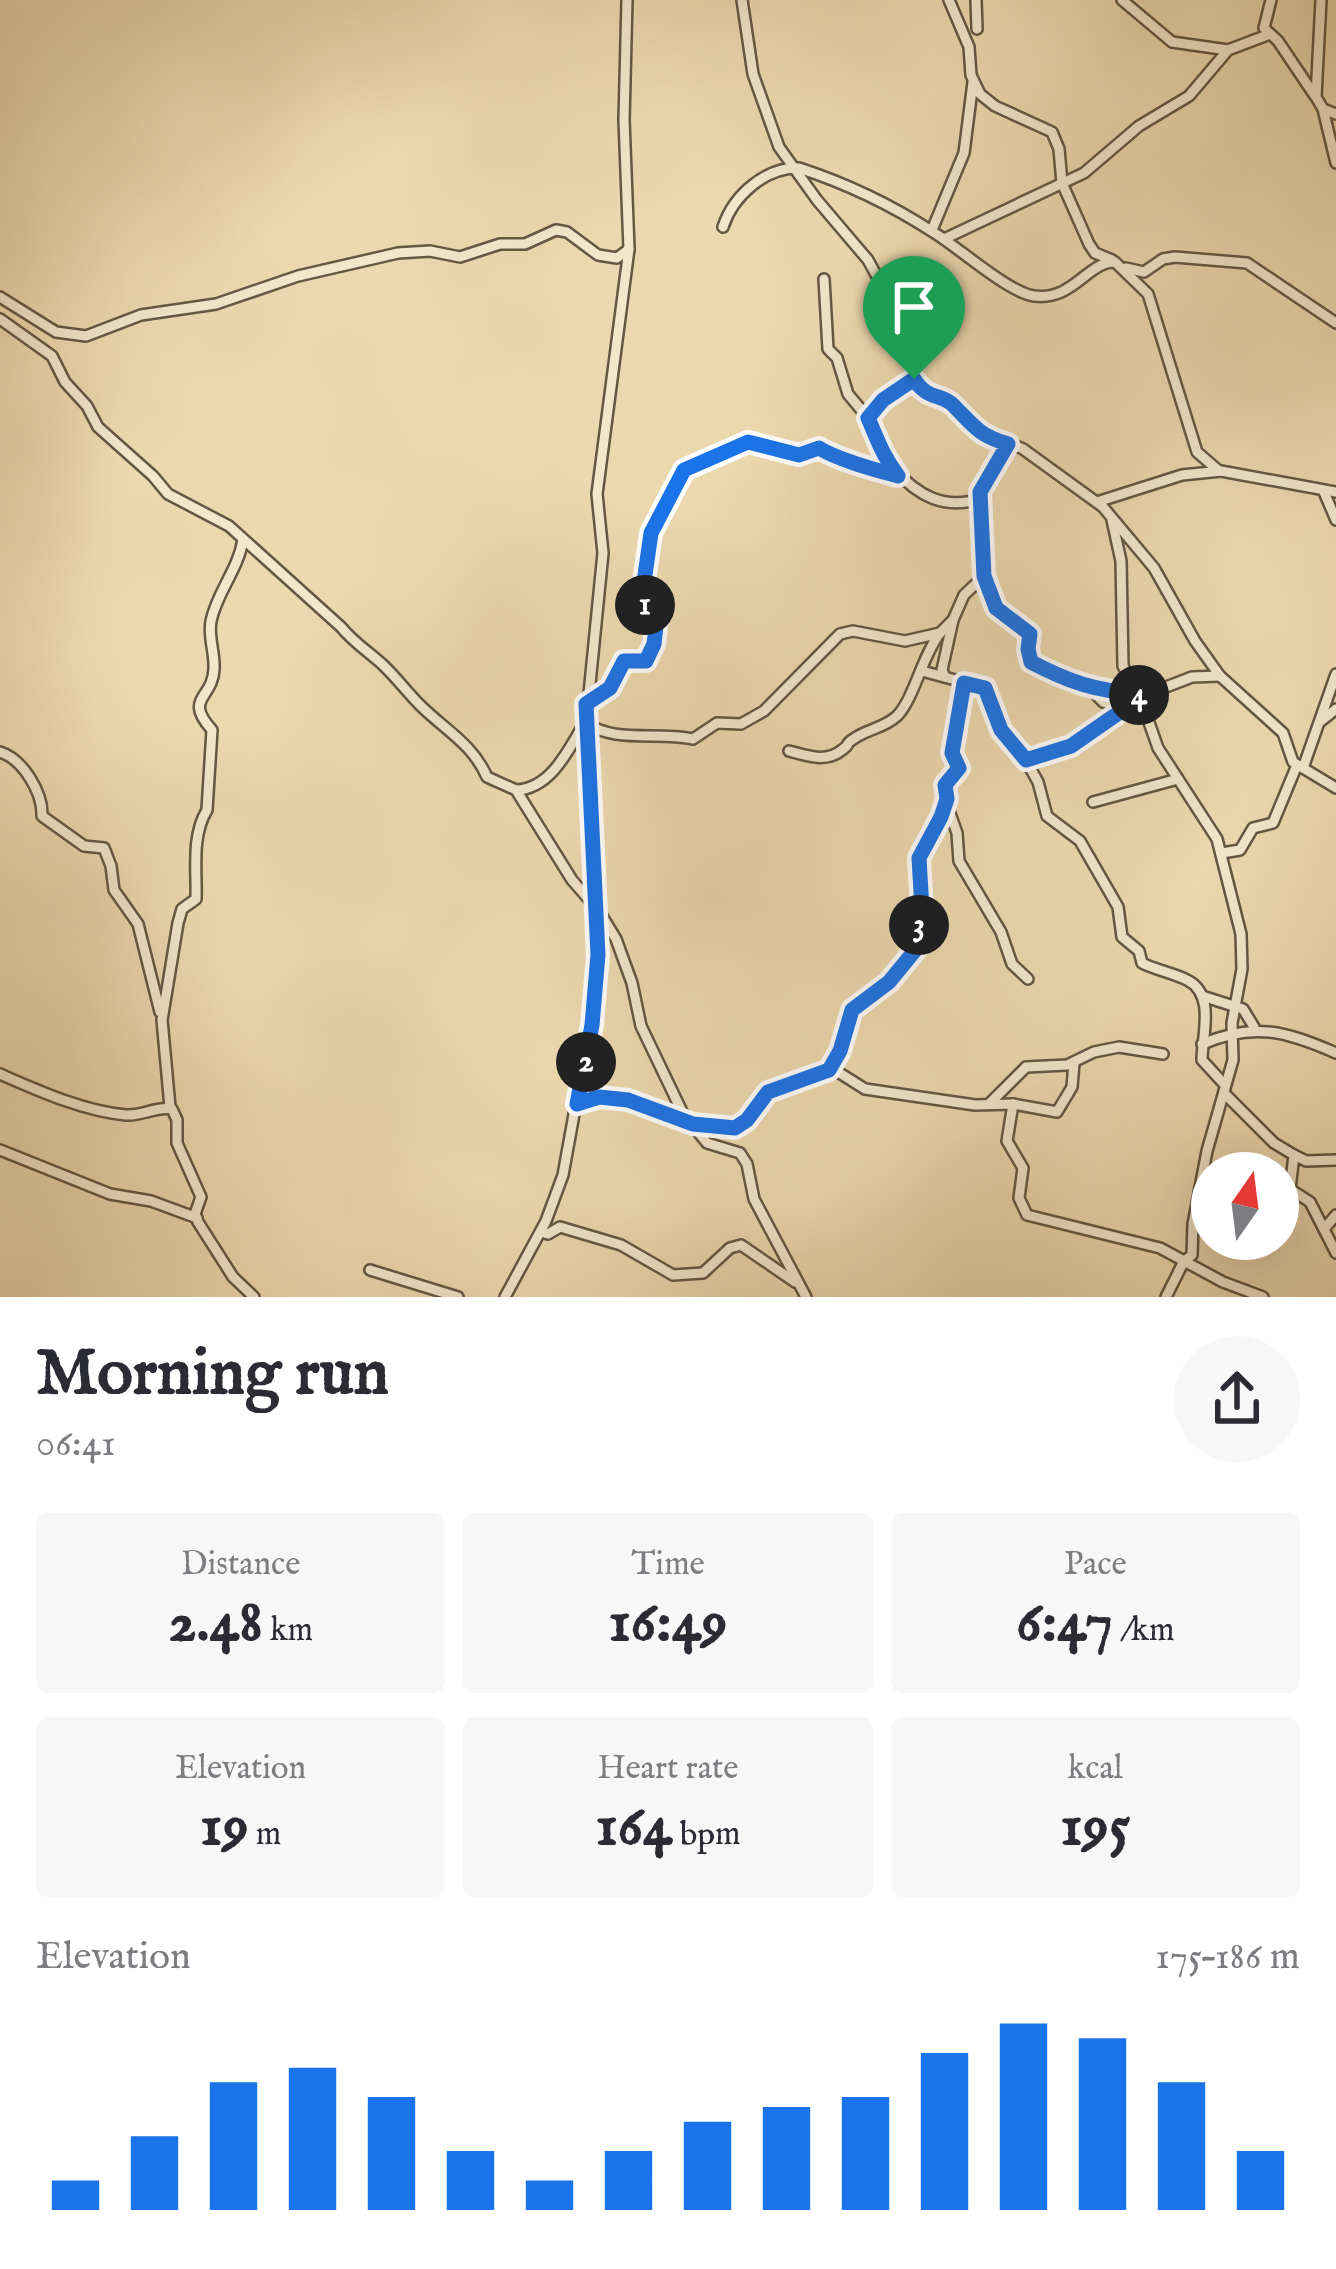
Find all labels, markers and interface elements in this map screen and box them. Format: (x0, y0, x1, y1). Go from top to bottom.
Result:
pin (863, 256, 965, 379)
icon: arrive (881, 274, 947, 340)
pin: 1 (615, 575, 675, 635)
text: 1 (639, 584, 651, 626)
pin: 4 (1109, 665, 1169, 725)
text: 4 (1131, 674, 1147, 716)
pin: 3 (889, 895, 949, 955)
text: 3 (913, 904, 925, 946)
pin: 2 (556, 1032, 616, 1092)
text: 2 (578, 1041, 594, 1083)
north arrow (1191, 1152, 1299, 1260)
map controls (1191, 1152, 1299, 1260)
text: Morning run (36, 1333, 389, 1417)
button: share (1174, 1336, 1300, 1462)
text: 06:41 (36, 1420, 116, 1469)
text: Distance (181, 1544, 300, 1586)
text: Time (631, 1544, 705, 1586)
text: Pace (1064, 1544, 1127, 1586)
text: 2.48 (168, 1586, 263, 1662)
text: 16:49 (608, 1586, 728, 1662)
text: 6:47 (1016, 1586, 1113, 1662)
text: km (263, 1610, 313, 1652)
text: /km (1113, 1610, 1175, 1652)
text: Elevation (175, 1748, 306, 1790)
text: Heart rate (598, 1748, 738, 1790)
text: kcal (1068, 1748, 1123, 1790)
text: 19 (200, 1790, 249, 1866)
text: 164 (595, 1790, 672, 1866)
text: 195 (1060, 1790, 1130, 1866)
text: m (249, 1814, 281, 1856)
text: bpm (672, 1814, 741, 1856)
text: Elevation (36, 1933, 191, 1982)
text: 175–186 m (1155, 1933, 1300, 1982)

